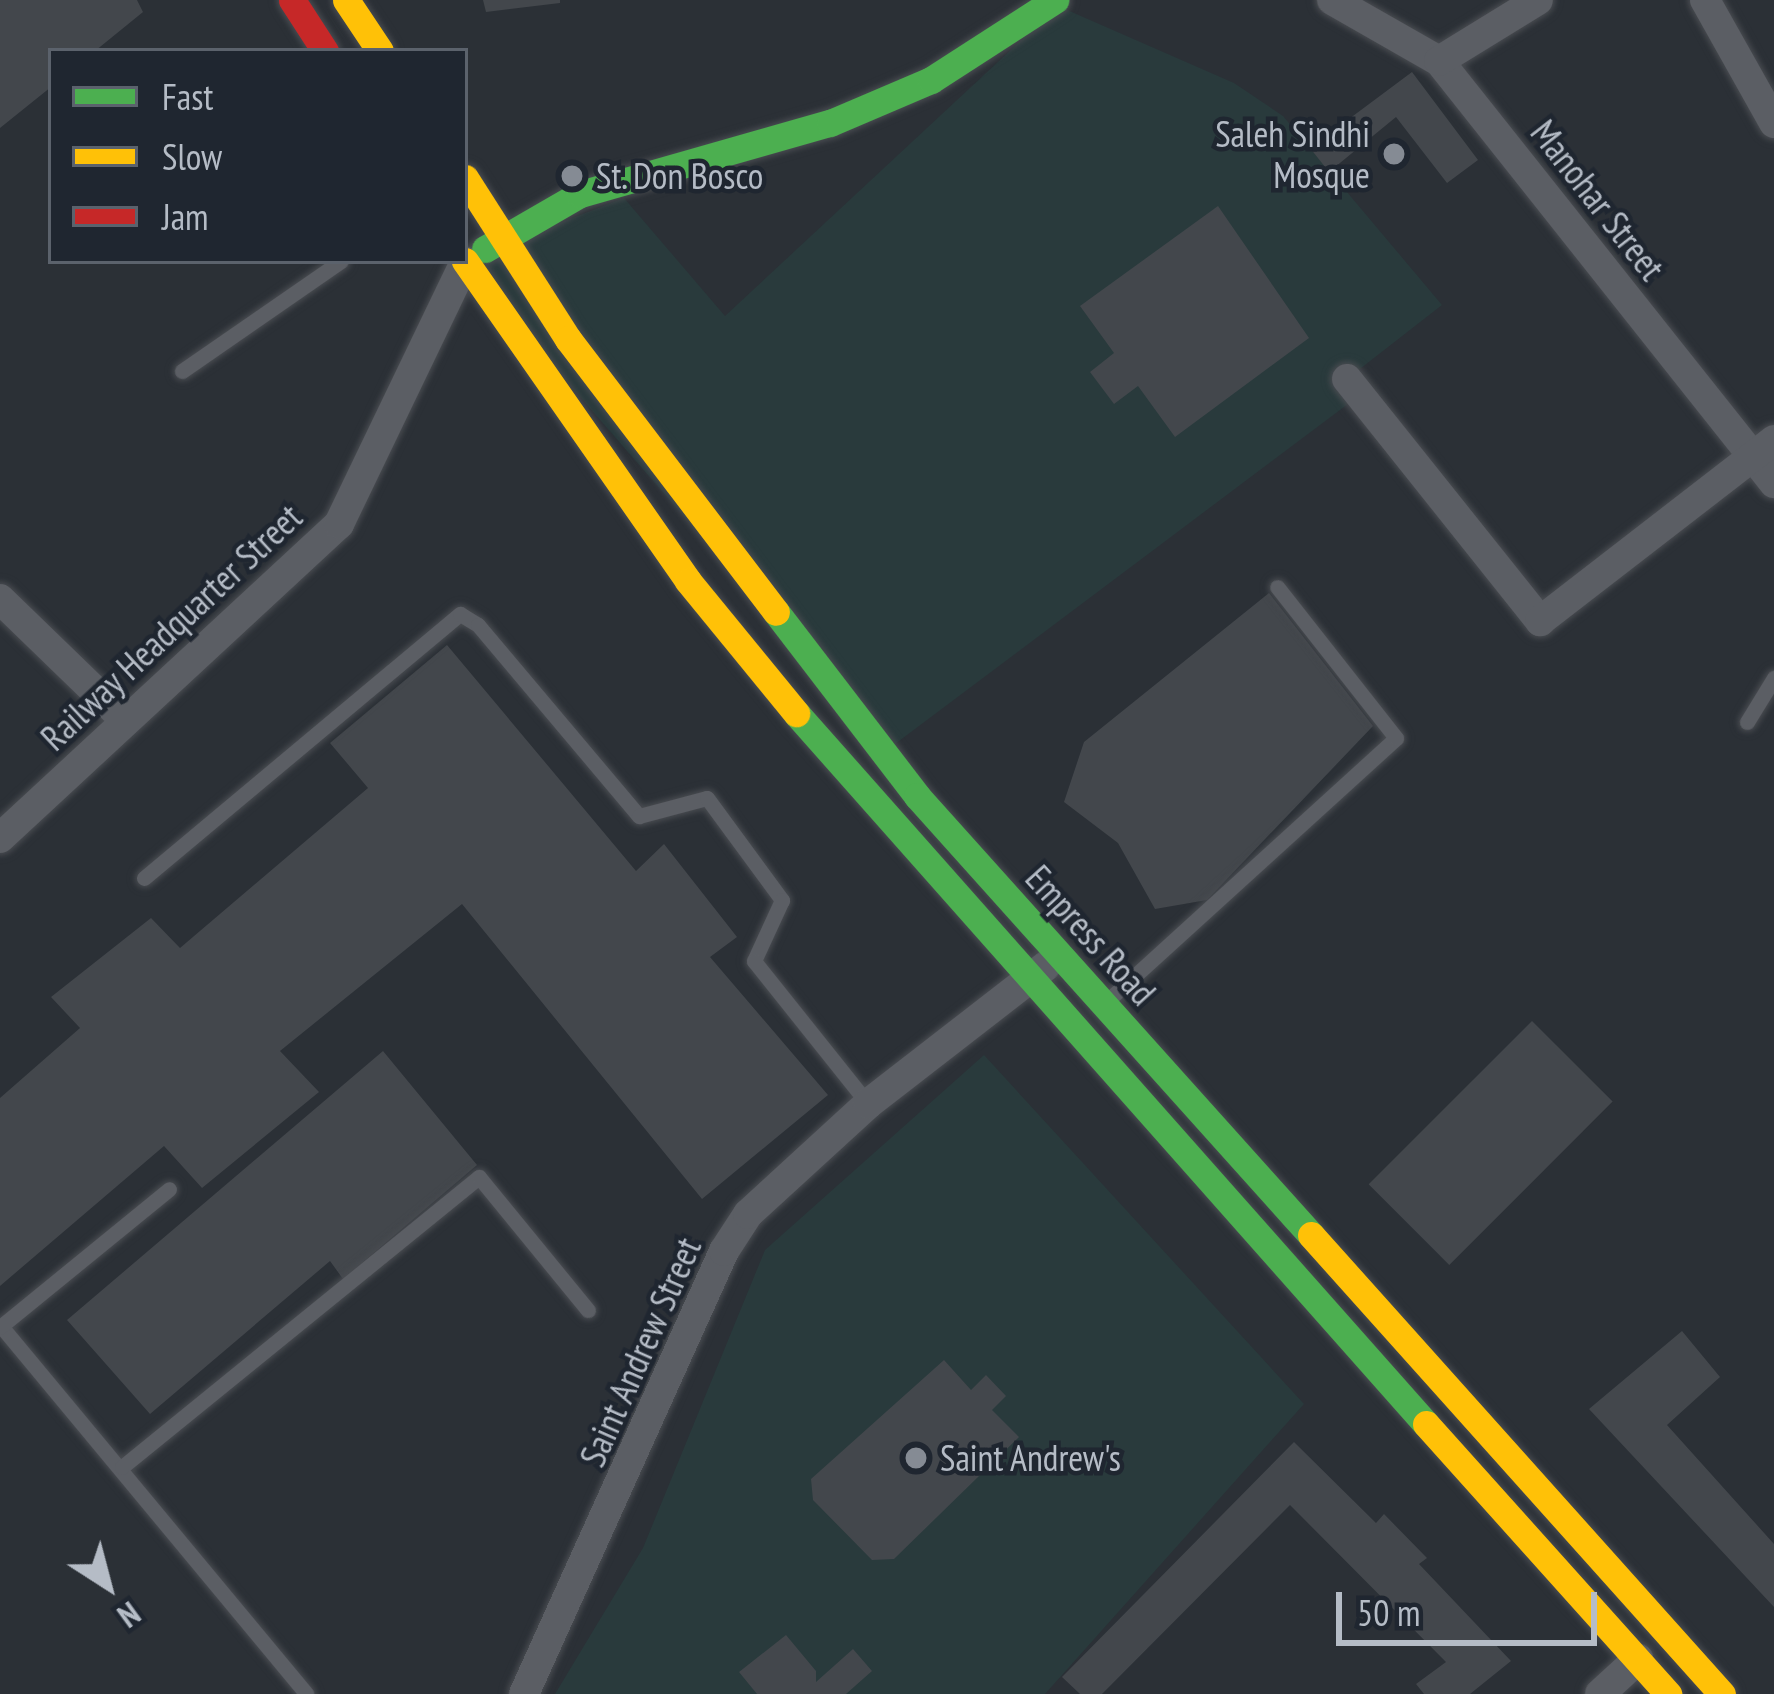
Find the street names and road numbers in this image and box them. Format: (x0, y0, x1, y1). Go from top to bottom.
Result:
street label: Manohar Street (1522, 111, 1674, 289)
street label: Railway Headquarter Street (31, 495, 311, 759)
street label: Empress Road (1017, 856, 1165, 1014)
street label: Saint Andrew Street (570, 1230, 710, 1474)

